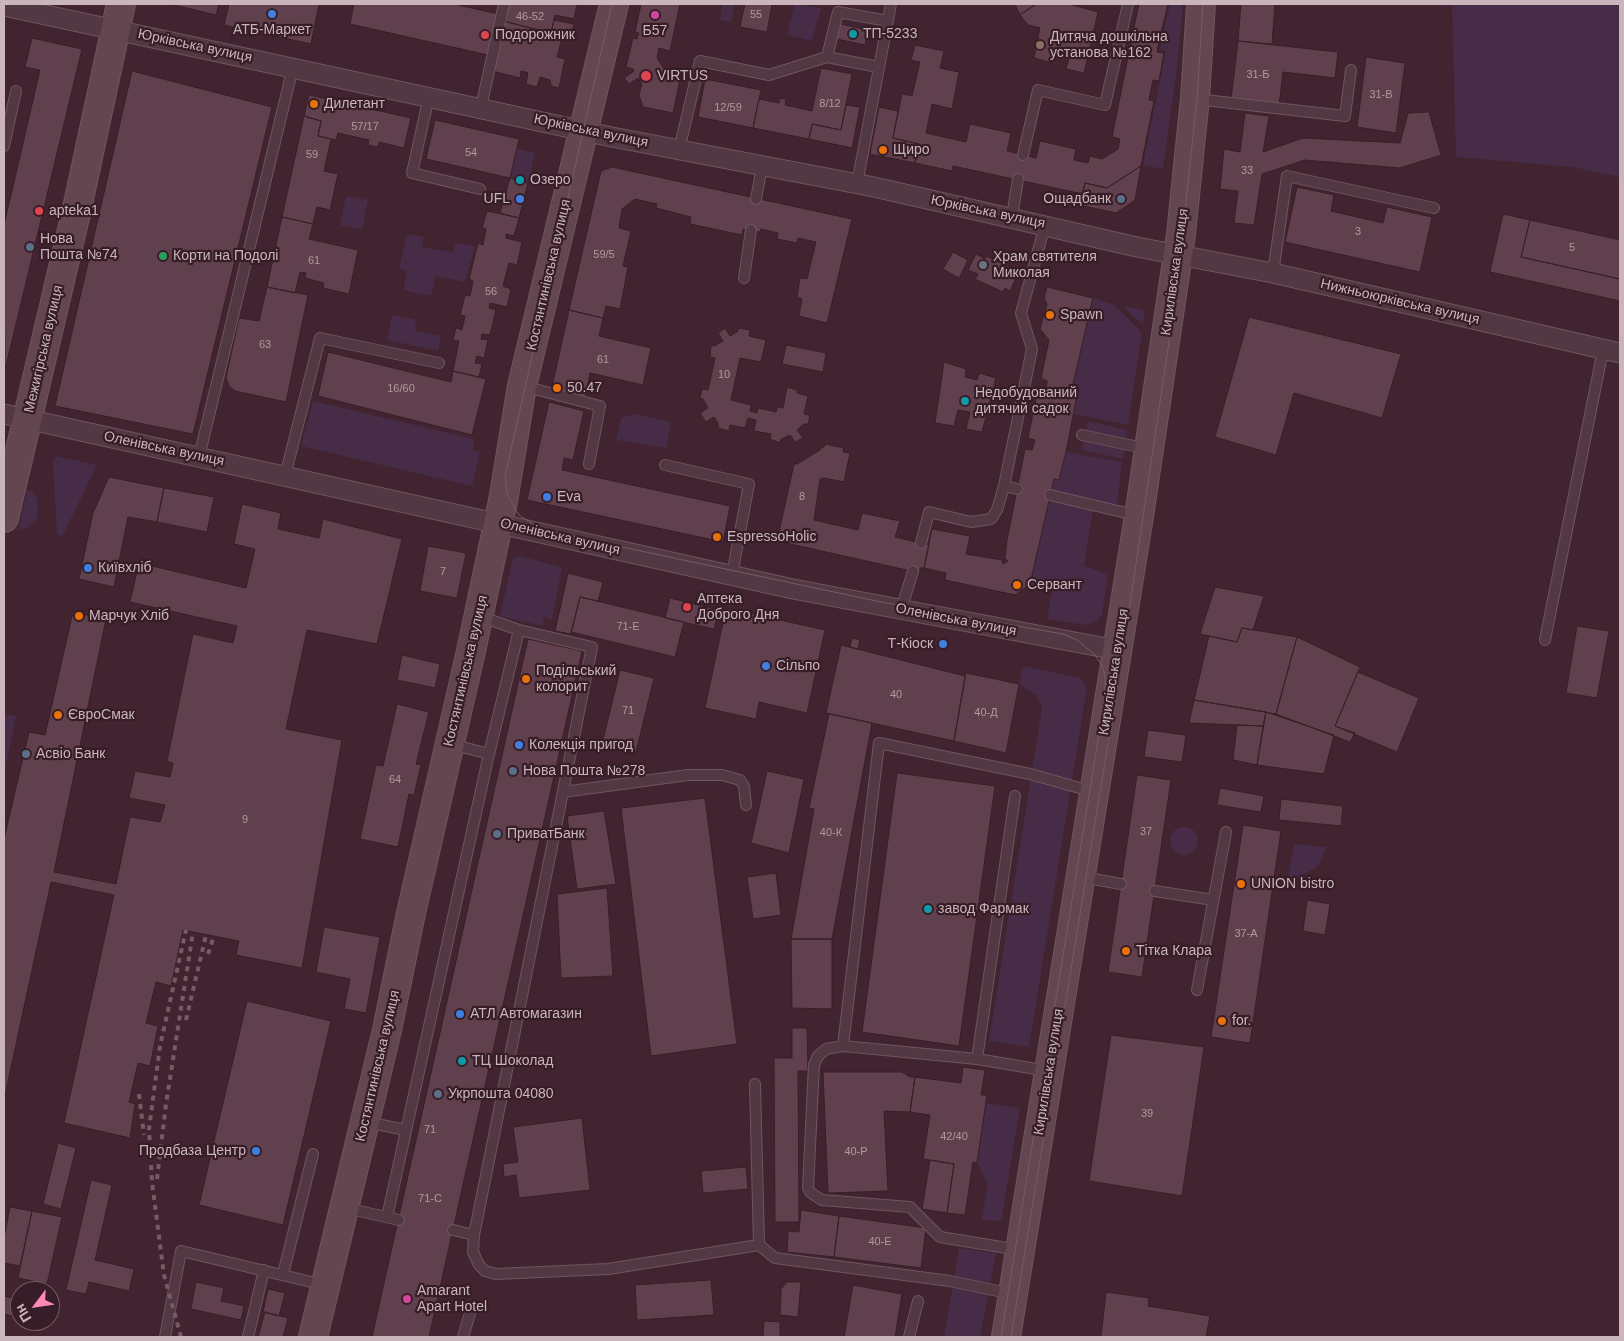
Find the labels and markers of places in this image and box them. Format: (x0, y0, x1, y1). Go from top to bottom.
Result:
marker: АТБ-Маркет (266, 8, 278, 20)
marker: Б57 (649, 9, 661, 21)
place label: АТБ-Маркет (233, 22, 311, 38)
place label: Б57 (643, 23, 667, 39)
place label: ТП-5233 (863, 26, 917, 42)
place label: Подорожник (495, 27, 575, 43)
marker: ТП-5233 (847, 28, 859, 40)
marker: Подорожник (479, 29, 491, 41)
place label: Дитяча дошкільна установа №162 (1050, 29, 1168, 62)
marker: Дитяча дошкільна установа №162 (1034, 39, 1046, 51)
place label: VIRTUS (657, 68, 708, 84)
marker: VIRTUS (639, 69, 653, 83)
place label: Дилетант (324, 96, 385, 112)
marker: Дилетант (308, 98, 320, 110)
place label: Щиро (893, 142, 930, 158)
marker: Щиро (877, 144, 889, 156)
place label: Озеро (530, 172, 571, 188)
marker: Озеро (514, 174, 526, 186)
place label: UFL (484, 191, 510, 207)
place label: Ощадбанк (1043, 191, 1111, 207)
marker: UFL (514, 193, 526, 205)
marker: Ощадбанк (1115, 193, 1127, 205)
place label: apteka1 (49, 203, 99, 219)
marker: apteka1 (33, 205, 45, 217)
place label: Нова Пошта №74 (40, 231, 118, 264)
marker: Нова Пошта №74 (24, 241, 36, 253)
place label: Корти на Подолі (173, 248, 278, 264)
place label: Храм святителя Миколая (993, 249, 1097, 282)
marker: Корти на Подолі (157, 250, 169, 262)
marker: Храм святителя Миколая (977, 259, 989, 271)
place label: Spawn (1060, 307, 1103, 323)
marker: Spawn (1044, 309, 1056, 321)
place label: 50.47 (567, 380, 602, 396)
marker: 50.47 (551, 382, 563, 394)
place label: Недобудований дитячий садок (975, 385, 1077, 418)
marker: Недобудований дитячий садок (959, 395, 971, 407)
place label: Eva (557, 489, 581, 505)
marker: Eva (541, 491, 553, 503)
place label: EspressoHolic (727, 529, 816, 545)
marker: EspressoHolic (711, 531, 723, 543)
place label: Київхліб (98, 560, 152, 576)
marker: Київхліб (82, 562, 94, 574)
place label: Сервант (1027, 577, 1082, 593)
marker: Сервант (1011, 579, 1023, 591)
place label: Аптека Доброго Дня (697, 591, 779, 624)
marker: Аптека Доброго Дня (681, 601, 693, 613)
place label: Марчук Хліб (89, 608, 169, 624)
marker: Марчук Хліб (73, 610, 85, 622)
place label: Т-Кіоск (888, 636, 933, 652)
marker: Т-Кіоск (937, 638, 949, 650)
place label: Сільпо (776, 658, 820, 674)
marker: Сільпо (760, 660, 772, 672)
place label: Подільський колорит (536, 663, 616, 696)
marker: Подільський колорит (520, 673, 532, 685)
place label: ЄвроСмак (68, 707, 135, 723)
marker: ЄвроСмак (52, 709, 64, 721)
place label: Колекція пригод (529, 737, 633, 753)
marker: Колекція пригод (513, 739, 525, 751)
place label: Асвіо Банк (36, 746, 105, 762)
marker: Асвіо Банк (20, 748, 32, 760)
place label: Нова Пошта №278 (523, 763, 645, 779)
marker: Нова Пошта №278 (507, 765, 519, 777)
place label: ПриватБанк (507, 826, 585, 842)
marker: ПриватБанк (491, 828, 503, 840)
place label: UNION bistro (1251, 876, 1334, 892)
marker: UNION bistro (1235, 878, 1247, 890)
place label: завод Фармак (938, 901, 1029, 917)
marker: завод Фармак (922, 903, 934, 915)
place label: Тітка Клара (1136, 943, 1212, 959)
marker: Тітка Клара (1120, 945, 1132, 957)
place label: АТЛ Автомагазин (470, 1006, 582, 1022)
marker: АТЛ Автомагазин (454, 1008, 466, 1020)
place label: for. (1232, 1013, 1251, 1029)
marker: for. (1216, 1015, 1228, 1027)
place label: ТЦ Шоколад (472, 1053, 553, 1069)
marker: ТЦ Шоколад (456, 1055, 468, 1067)
place label: Укрпошта 04080 (448, 1086, 554, 1102)
marker: Укрпошта 04080 (432, 1088, 444, 1100)
place label: Продбаза Центр (139, 1143, 246, 1159)
marker: Продбаза Центр (250, 1145, 262, 1157)
place label: Amarant Apart Hotel (417, 1283, 487, 1315)
marker: Amarant Apart Hotel (401, 1293, 413, 1305)

